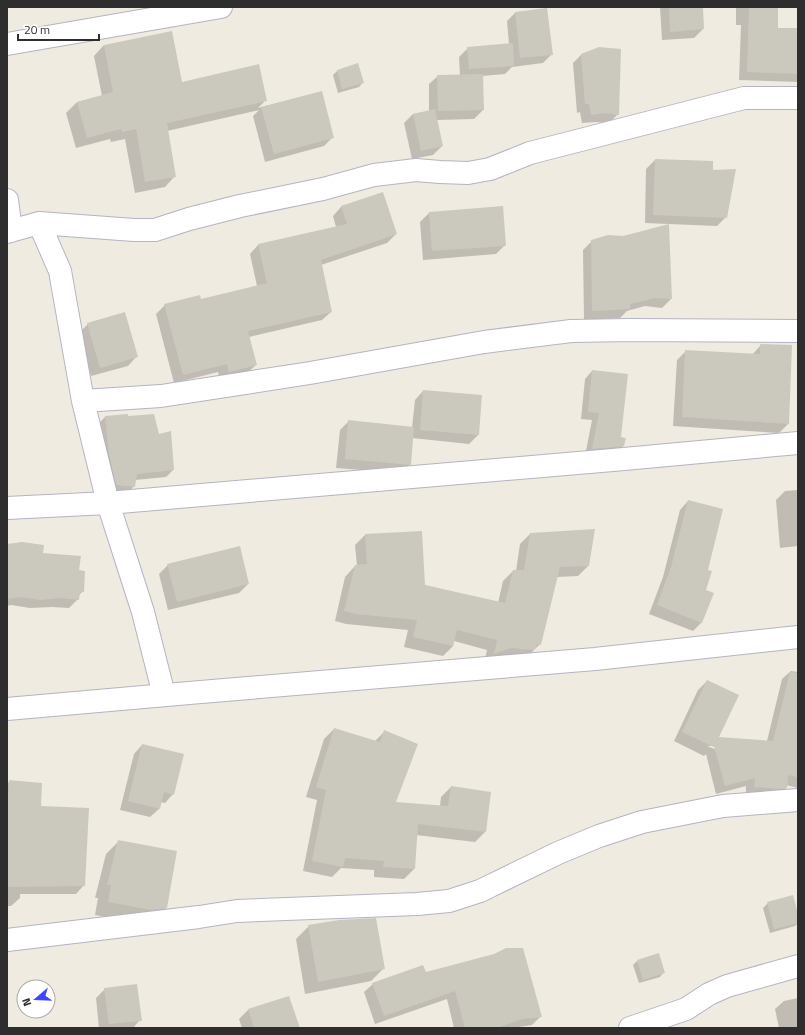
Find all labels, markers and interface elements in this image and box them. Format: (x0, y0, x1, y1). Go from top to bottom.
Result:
scale bar (18, 16, 99, 42)
text: 20 m (24, 20, 50, 39)
north arrow (16, 979, 56, 1019)
text: N (18, 996, 35, 1008)

